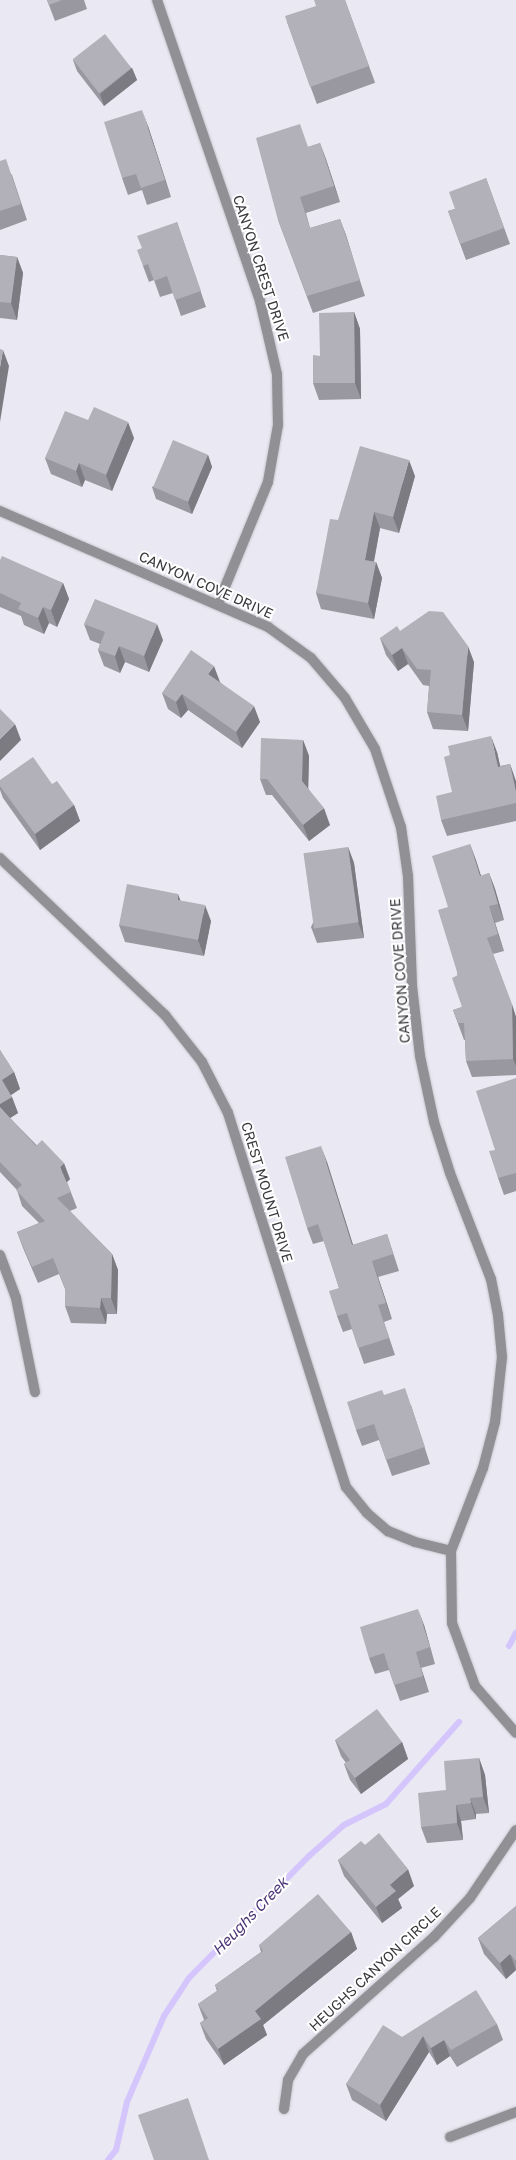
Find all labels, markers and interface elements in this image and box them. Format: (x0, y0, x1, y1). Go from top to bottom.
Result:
street label: CANYON CREST DRIVE (229, 193, 293, 343)
street label: CANYON COVE DRIVE (136, 548, 276, 622)
street label: CANYON COVE DRIVE (387, 898, 413, 1044)
street label: CREST MOUNT DRIVE (238, 1120, 296, 1264)
water label: Heughs Creek (208, 1873, 292, 1959)
street label: HEUGHS CANYON CIRCLE (306, 1903, 444, 2035)

